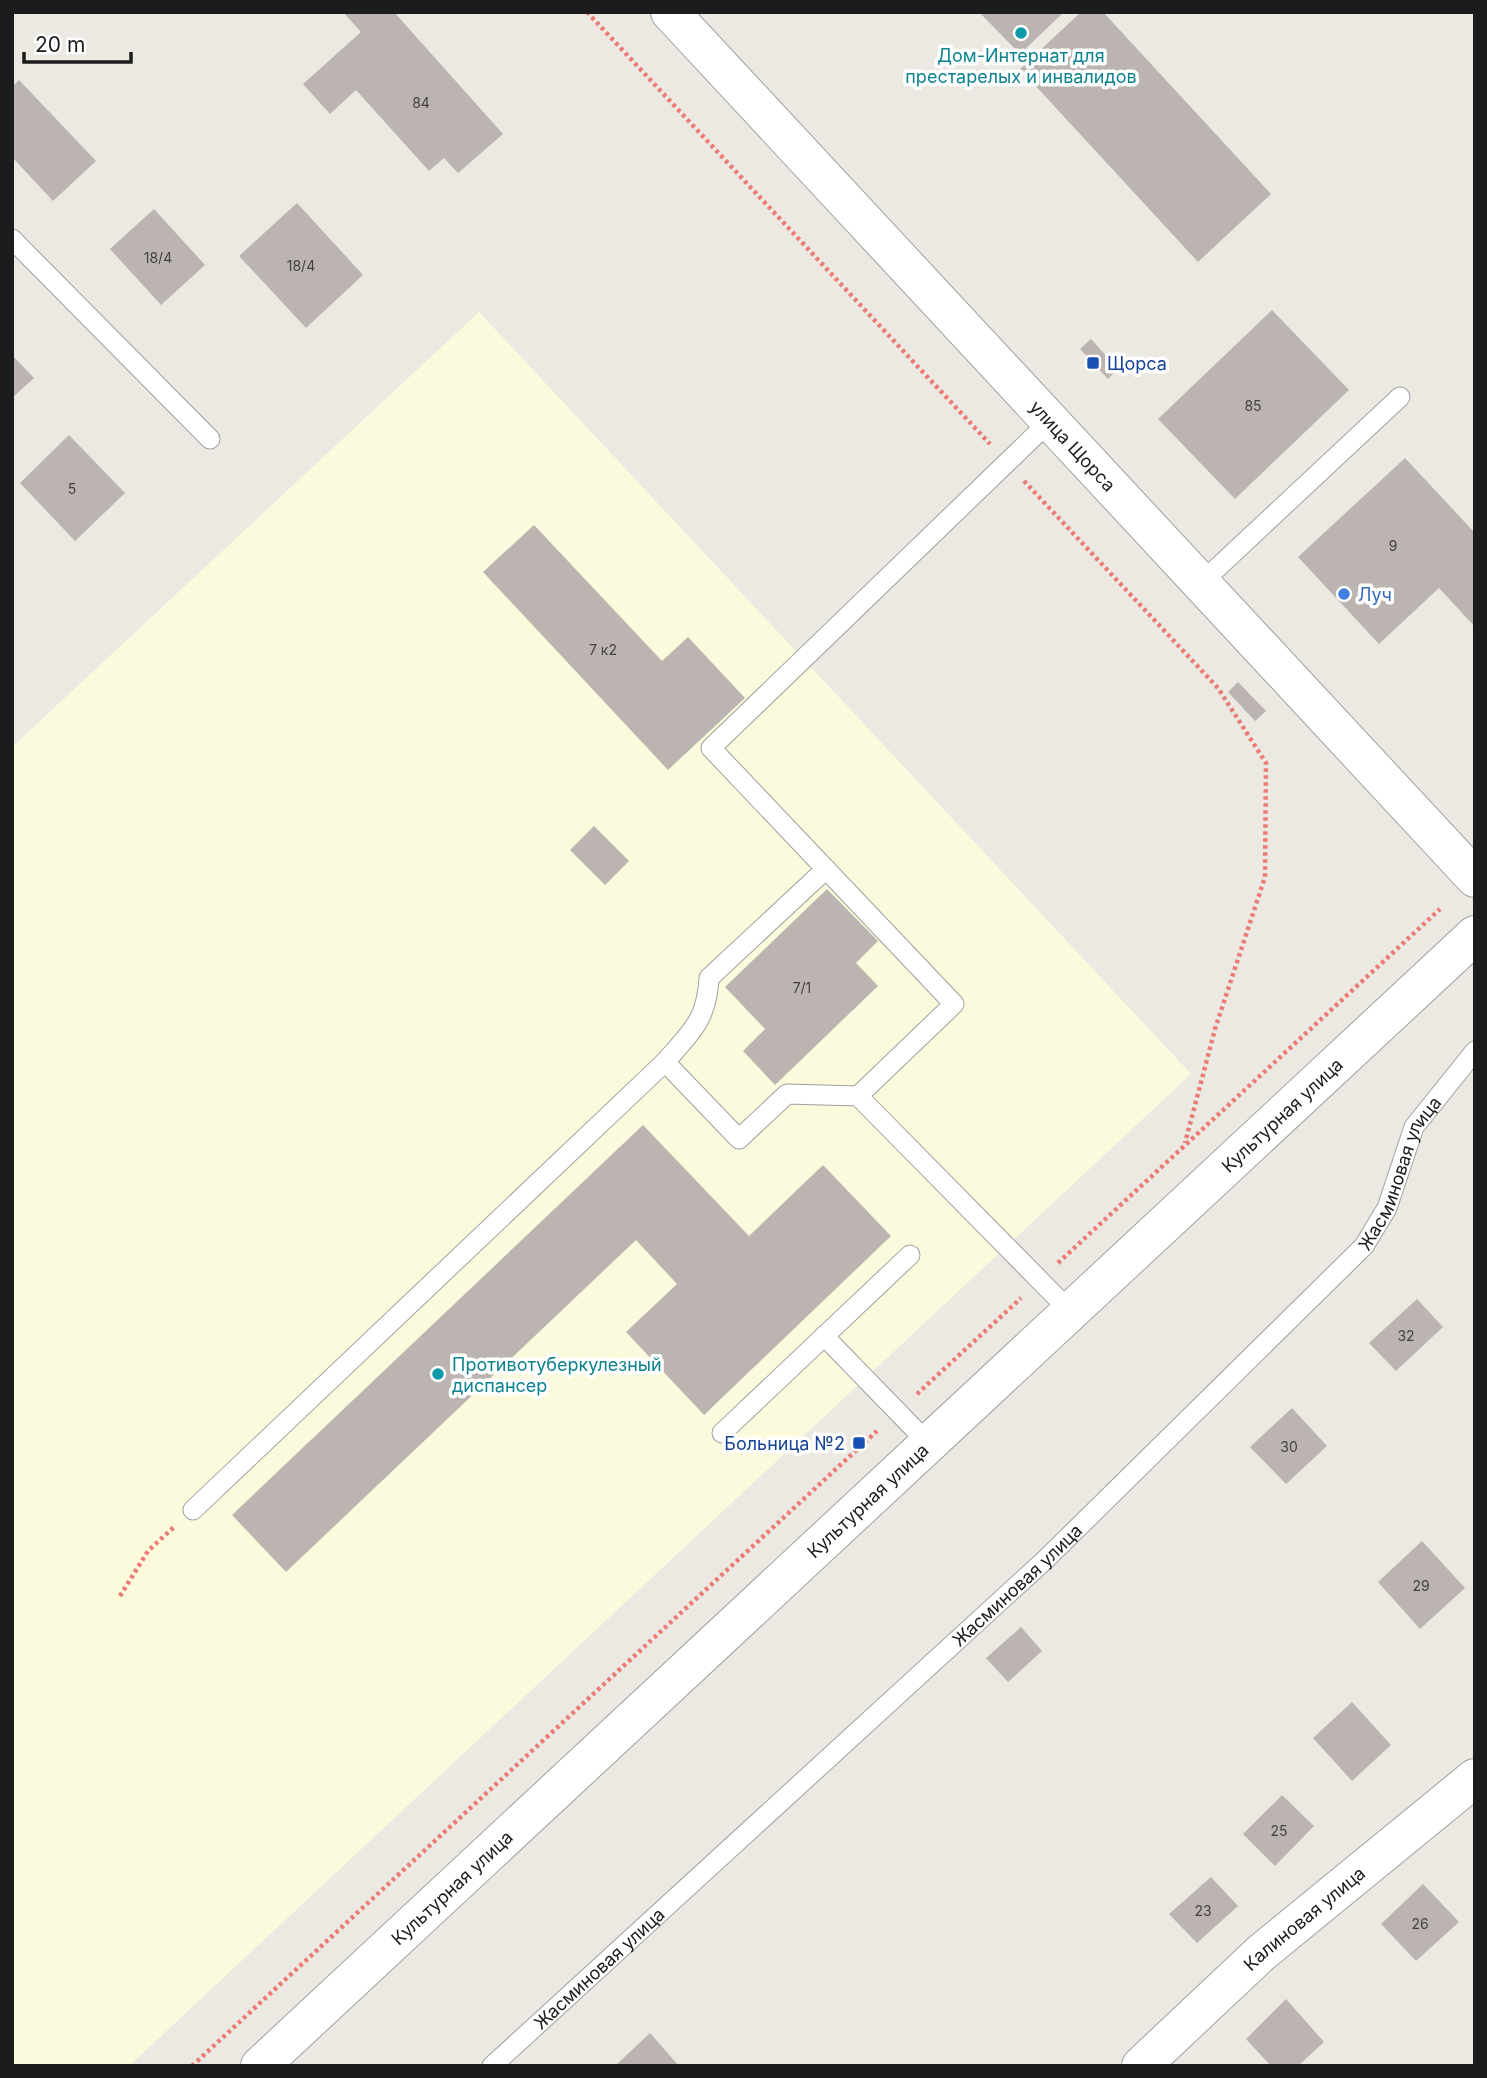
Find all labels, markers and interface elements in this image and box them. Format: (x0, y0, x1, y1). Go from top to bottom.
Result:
scale bar (24, 21, 131, 65)
marker: Дом-Интернат для престарелых и инвалидов (1013, 25, 1029, 41)
text: 20 m (35, 32, 85, 57)
place label: Дом-Интернат для престарелых и инвалидов (905, 45, 1137, 87)
house number: 84 (412, 94, 430, 111)
house number: 18/4 (144, 249, 172, 266)
house number: 18/4 (287, 257, 315, 274)
place label: Щорса (1107, 353, 1167, 374)
marker: Щорса (1085, 355, 1101, 371)
street label: улица Щорса (1026, 396, 1120, 495)
house number: 85 (1244, 397, 1262, 414)
house number: 5 (68, 480, 76, 497)
house number: 9 (1389, 537, 1397, 554)
place label: Луч (1358, 584, 1392, 605)
marker: Луч (1336, 586, 1352, 602)
house number: 7 к2 (589, 641, 617, 658)
house number: 7/1 (793, 979, 811, 996)
street label: Культурная улица (1217, 1053, 1347, 1176)
street label: Жасминовая улица (1354, 1092, 1445, 1254)
house number: 32 (1397, 1327, 1415, 1344)
place label: Противотуберкулезный диспансер (452, 1354, 662, 1396)
marker: Противотуберкулезный диспансер (430, 1366, 446, 1382)
place label: Больница №2 (724, 1433, 845, 1454)
marker: Больница №2 (851, 1435, 867, 1451)
house number: 30 (1280, 1438, 1298, 1455)
street label: Культурная улица (803, 1439, 932, 1562)
street label: Жасминовая улица (948, 1520, 1086, 1650)
house number: 29 (1412, 1577, 1430, 1594)
house number: 25 (1270, 1822, 1288, 1839)
street label: Культурная улица (387, 1826, 517, 1949)
street label: Калиновая улица (1239, 1862, 1369, 1975)
house number: 23 (1194, 1902, 1212, 1919)
street label: Жасминовая улица (529, 1903, 668, 2033)
house number: 26 (1411, 1915, 1429, 1932)

